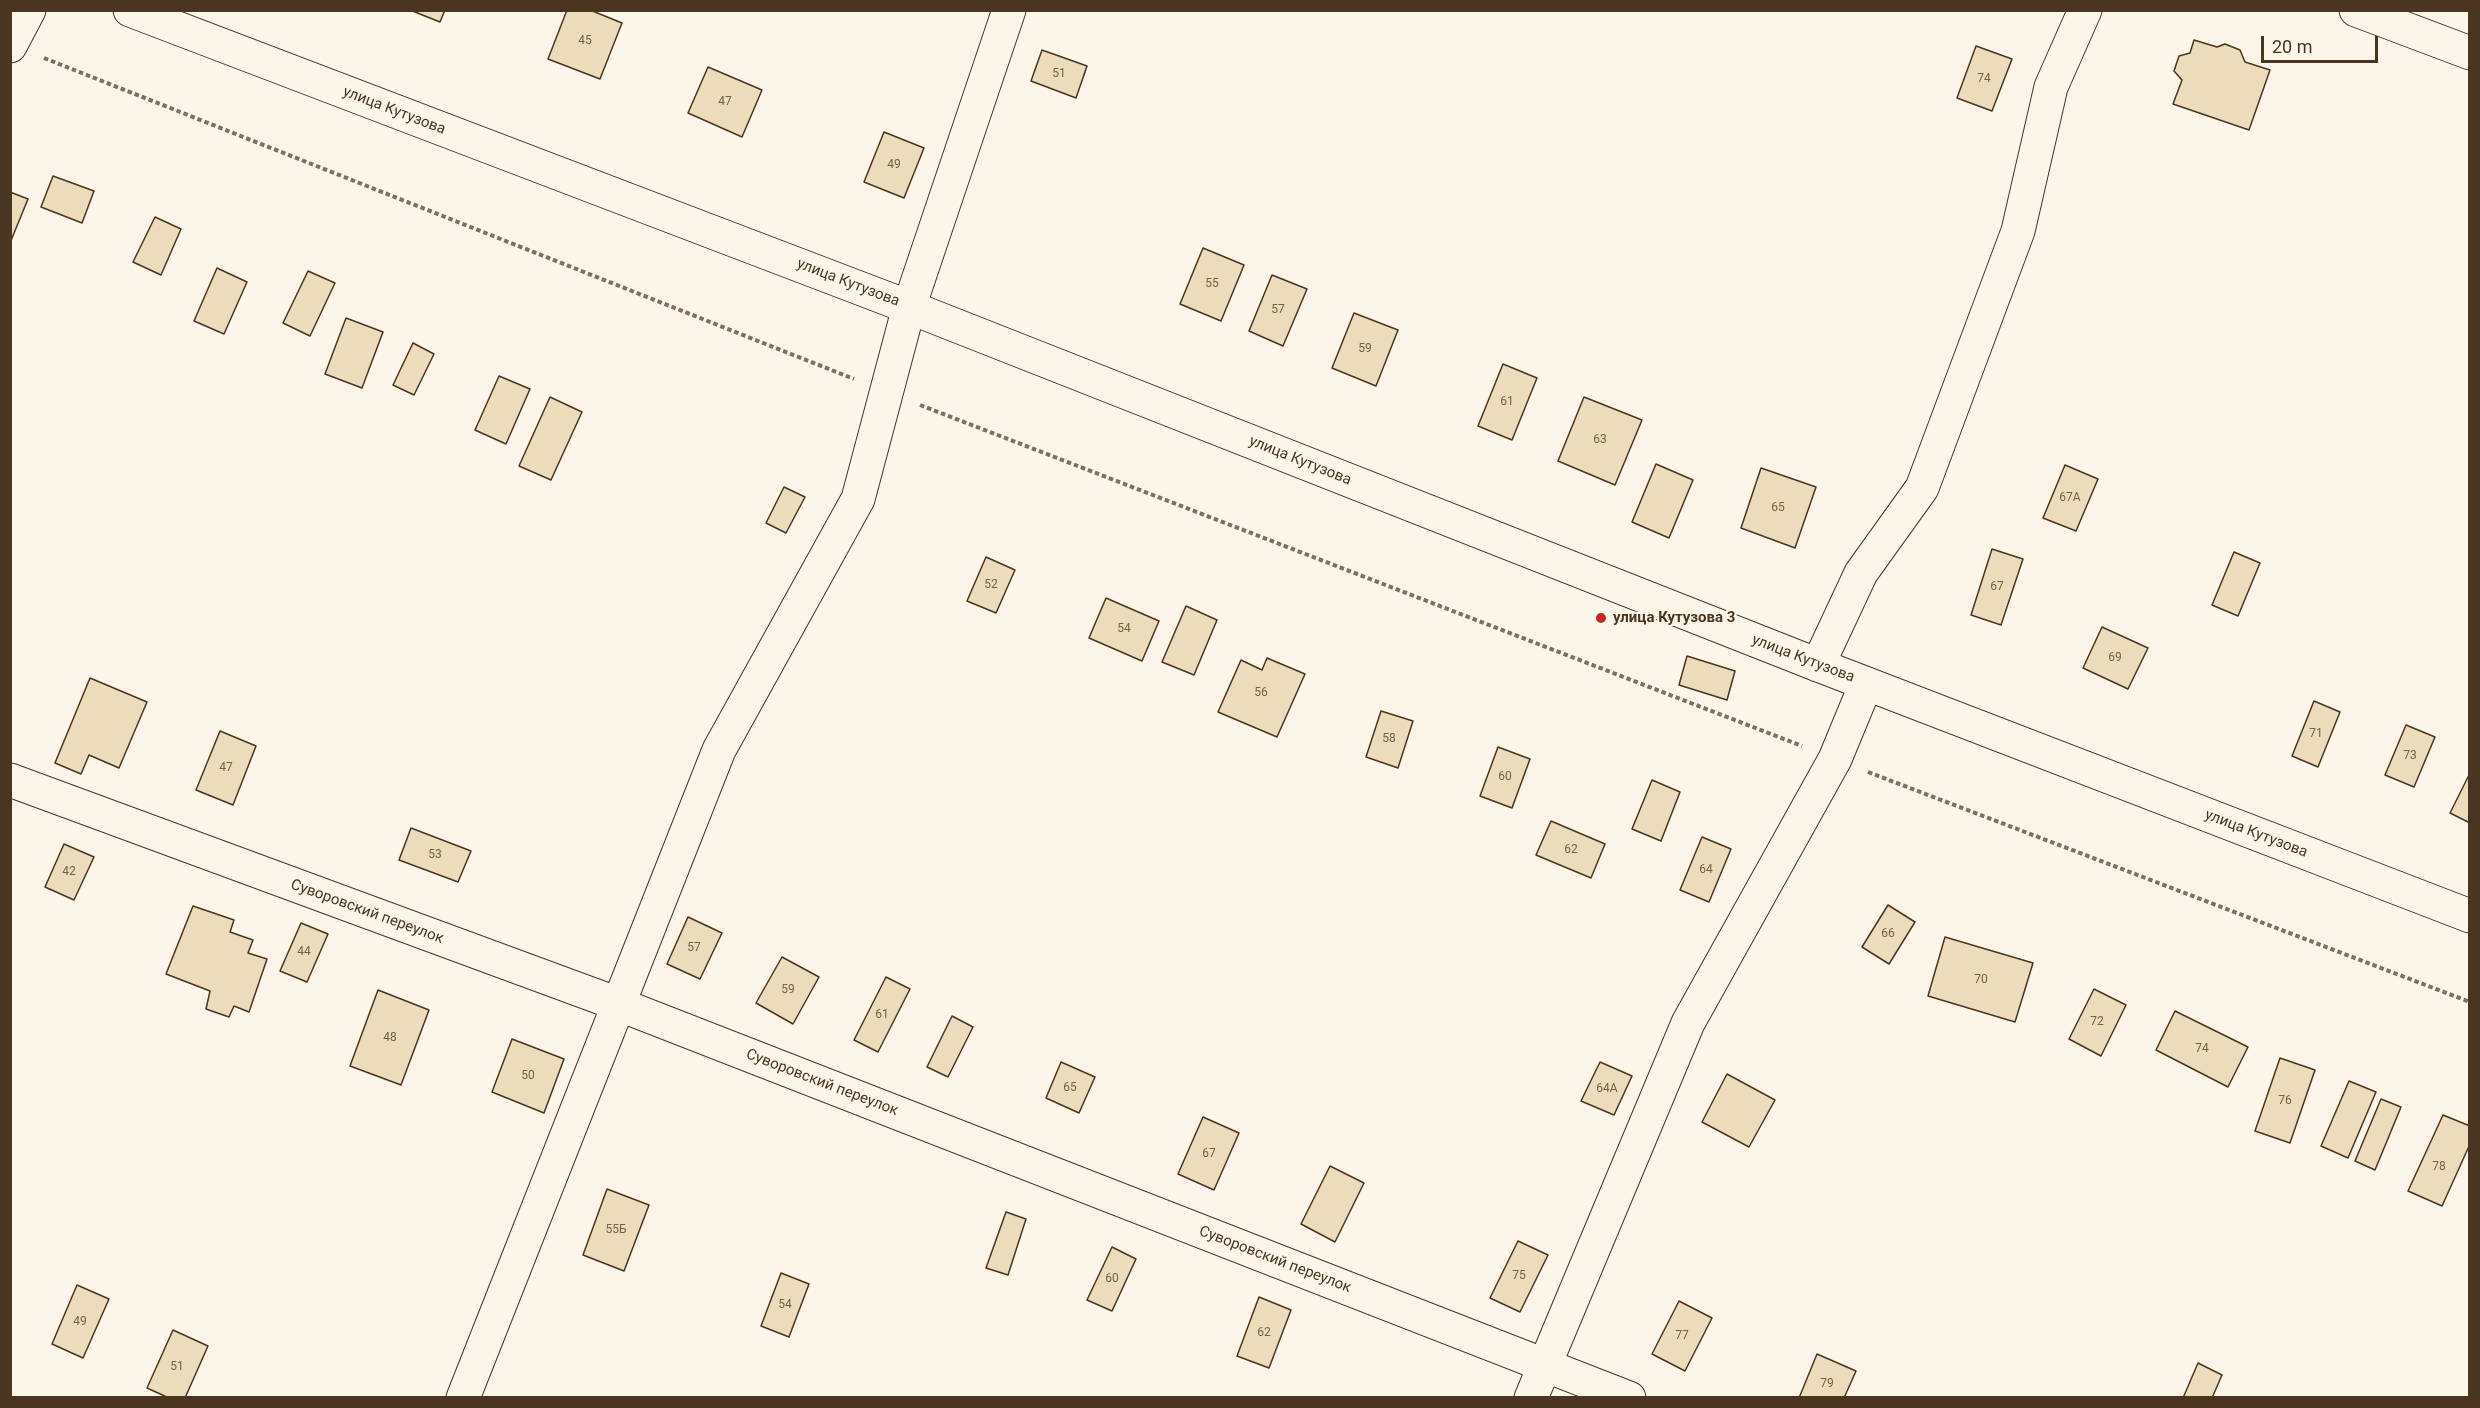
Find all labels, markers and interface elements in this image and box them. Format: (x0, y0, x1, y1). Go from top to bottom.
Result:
scale bar (2264, 24, 2381, 62)
house number: 45 (578, 34, 592, 48)
text: 20 m (2272, 36, 2312, 57)
house number: 51 (1052, 67, 1066, 81)
house number: 74 (1977, 72, 1991, 86)
street label: улица Кутузова (340, 83, 448, 139)
house number: 47 (718, 95, 732, 109)
house number: 49 (887, 158, 901, 172)
street label: улица Кутузова (794, 255, 902, 311)
house number: 55 (1205, 277, 1219, 291)
house number: 57 (1271, 303, 1285, 317)
house number: 59 (1358, 342, 1372, 356)
house number: 61 (1500, 395, 1514, 409)
street label: улица Кутузова (1246, 432, 1354, 490)
house number: 63 (1593, 433, 1607, 447)
house number: 67А (2059, 491, 2081, 505)
house number: 65 (1771, 501, 1785, 515)
house number: 52 (984, 578, 998, 592)
house number: 67 (1990, 580, 2004, 594)
place label: улица Кутузова 3 (1613, 609, 1735, 627)
marker: улица Кутузова 3 (1594, 611, 1608, 625)
house number: 54 (1117, 622, 1131, 636)
street label: улица Кутузова (1749, 631, 1857, 687)
house number: 69 (2108, 651, 2122, 665)
house number: 56 (1254, 686, 1268, 700)
house number: 71 (2309, 727, 2323, 741)
house number: 58 (1382, 732, 1396, 746)
house number: 73 (2403, 749, 2417, 763)
house number: 47 (219, 761, 233, 775)
house number: 60 (1498, 770, 1512, 784)
street label: улица Кутузова (2202, 806, 2310, 862)
house number: 62 (1564, 843, 1578, 857)
house number: 53 (428, 848, 442, 862)
house number: 64 (1699, 863, 1713, 877)
house number: 42 (62, 865, 76, 879)
street label: Суворовский переулок (288, 876, 446, 948)
house number: 66 (1881, 927, 1895, 941)
house number: 57 (687, 941, 701, 955)
house number: 44 (297, 945, 311, 959)
house number: 70 (1974, 973, 1988, 987)
house number: 59 (781, 983, 795, 997)
house number: 61 (875, 1008, 889, 1022)
house number: 72 (2090, 1015, 2104, 1029)
house number: 48 (383, 1031, 397, 1045)
house number: 74 (2195, 1042, 2209, 1056)
street label: Суворовский переулок (743, 1046, 901, 1120)
house number: 50 (521, 1069, 535, 1083)
house number: 65 (1063, 1081, 1077, 1095)
house number: 64А (1596, 1082, 1618, 1096)
house number: 76 (2278, 1094, 2292, 1108)
house number: 67 (1202, 1147, 1216, 1161)
house number: 78 (2432, 1160, 2446, 1174)
house number: 55Б (605, 1223, 627, 1237)
street label: Суворовский переулок (1196, 1223, 1354, 1297)
house number: 75 (1512, 1269, 1526, 1283)
house number: 60 (1105, 1272, 1119, 1286)
house number: 54 (778, 1298, 792, 1312)
house number: 49 (73, 1315, 87, 1329)
house number: 62 (1257, 1326, 1271, 1340)
house number: 77 (1675, 1329, 1689, 1343)
house number: 51 (170, 1360, 184, 1374)
house number: 79 (1820, 1377, 1834, 1391)

